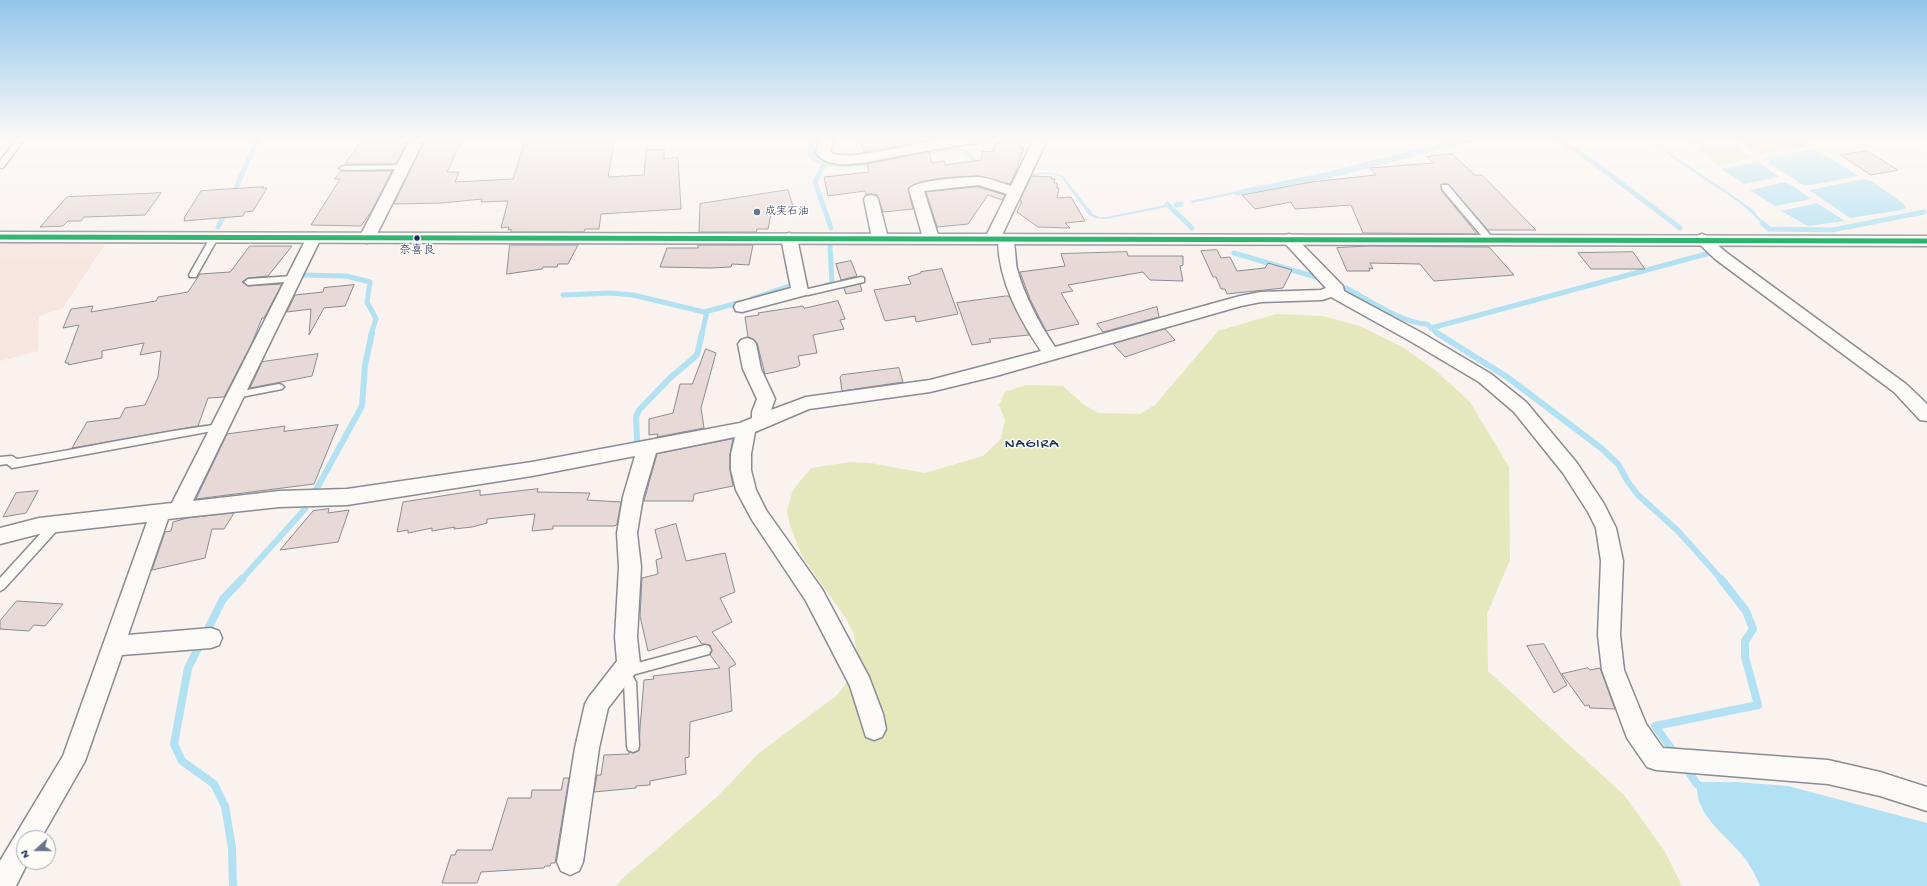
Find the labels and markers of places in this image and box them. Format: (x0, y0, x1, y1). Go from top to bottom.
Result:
place label: 成実石油 (765, 205, 809, 219)
marker: 成実石油 (752, 207, 762, 217)
marker: 奈喜良 (412, 233, 422, 243)
place label: 奈喜良 (399, 244, 435, 258)

